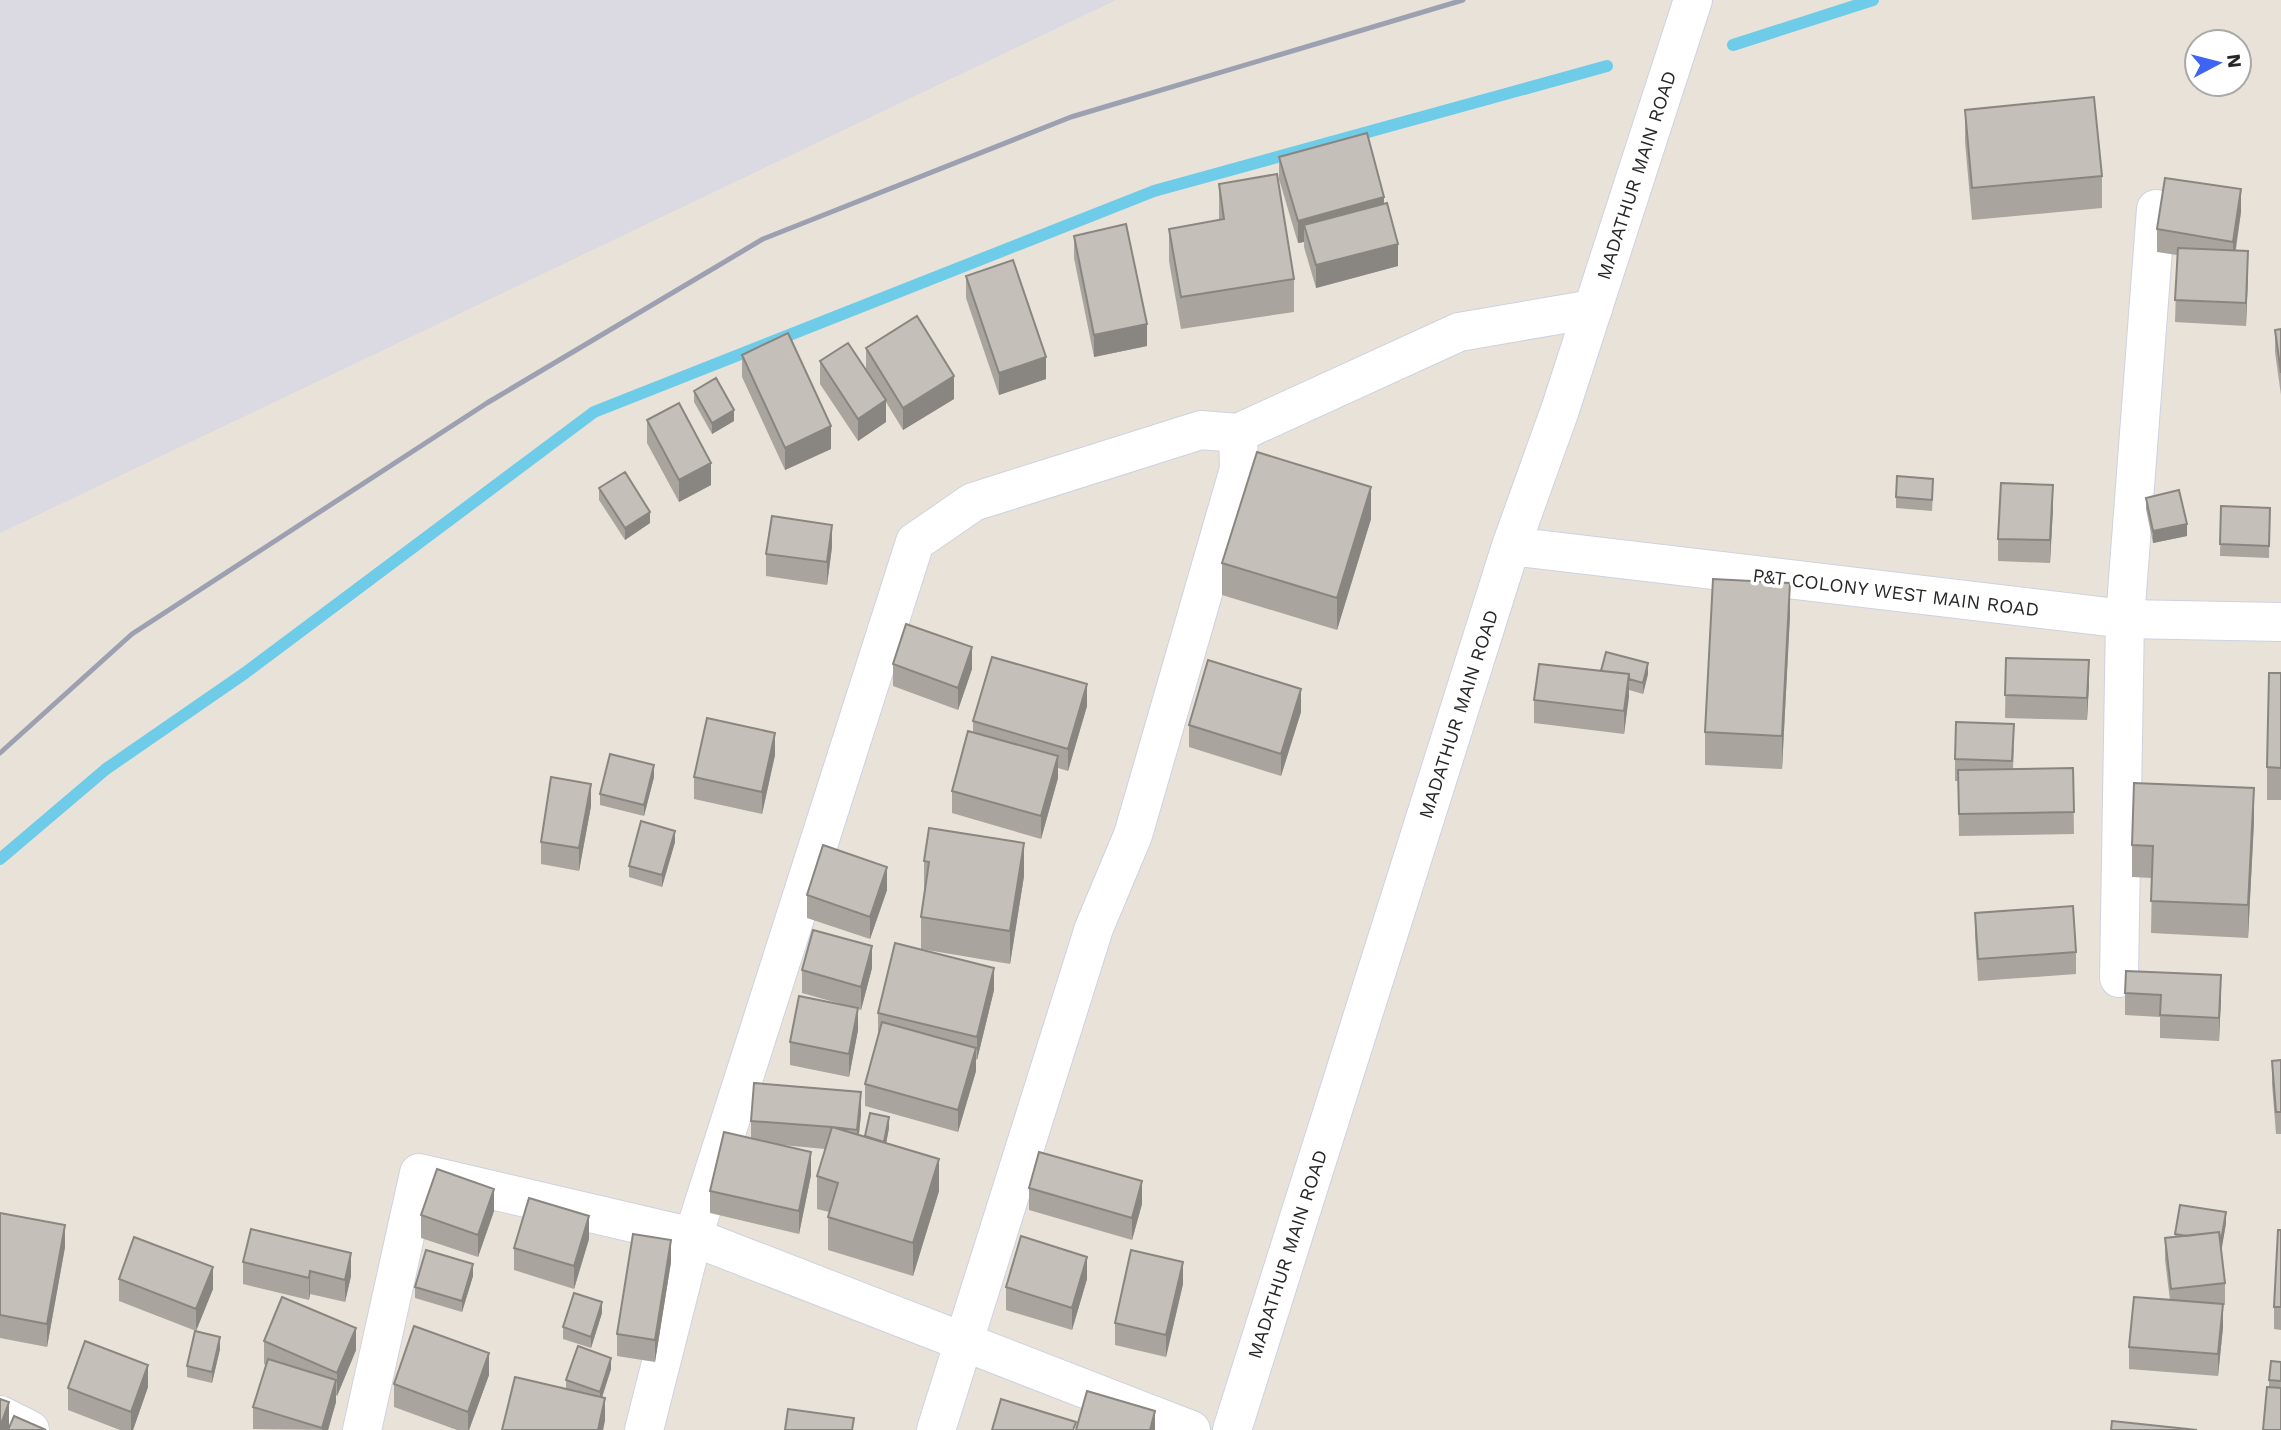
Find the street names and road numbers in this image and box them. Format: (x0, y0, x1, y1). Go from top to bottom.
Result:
street label: MADATHUR MAIN ROAD (1592, 68, 1681, 282)
street label: P&T COLONY WEST MAIN ROAD (1751, 564, 2040, 621)
street label: MADATHUR MAIN ROAD (1414, 607, 1503, 821)
street label: MADATHUR MAIN ROAD (1243, 1147, 1332, 1361)

